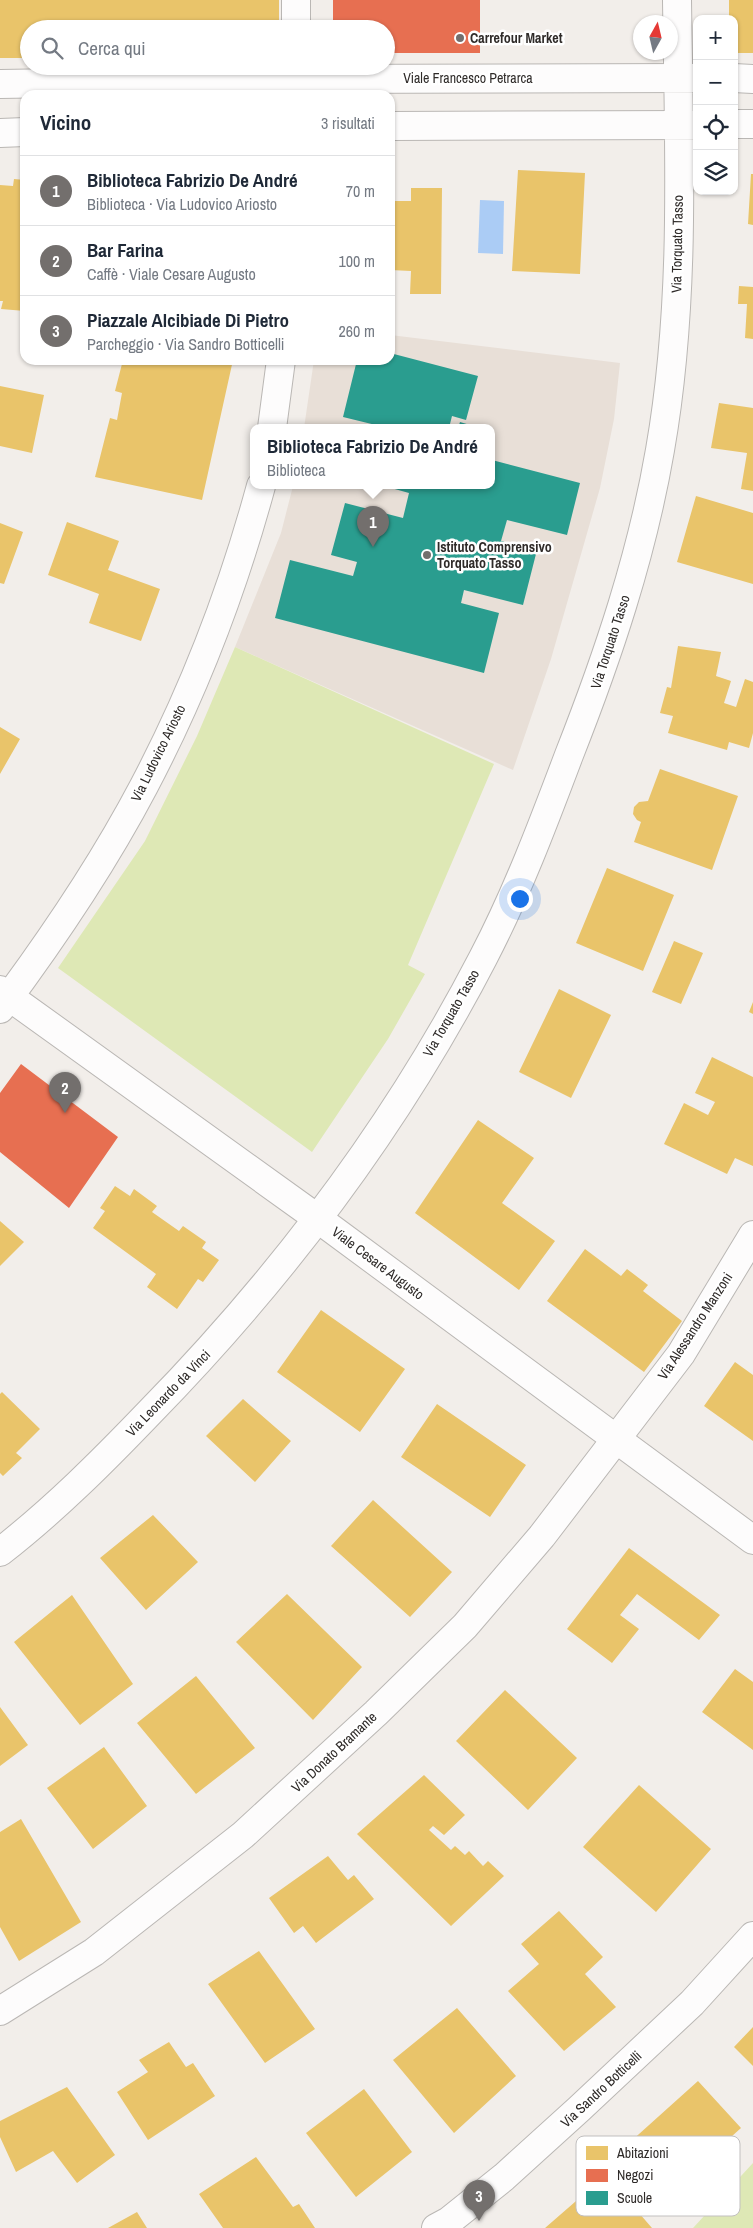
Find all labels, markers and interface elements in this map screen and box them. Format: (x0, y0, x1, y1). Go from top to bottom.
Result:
north arrow (633, 15, 678, 60)
map controls (693, 15, 738, 195)
button: + (693, 15, 738, 60)
search box (20, 20, 395, 75)
place label: Carrefour Market (470, 29, 563, 47)
marker: Carrefour Market (454, 32, 466, 44)
icon: search (38, 34, 66, 62)
text: Cerca qui (78, 35, 146, 61)
button: − (693, 60, 738, 105)
street label: Viale Francesco Petrarca (403, 69, 533, 87)
button: locate (693, 105, 738, 150)
text: Vicino (40, 108, 91, 137)
text: 3 risultati (321, 112, 375, 134)
button: layers (693, 150, 738, 195)
text: Biblioteca Fabrizio De André (87, 167, 298, 193)
text: 1 (52, 180, 60, 202)
text: 70 m (346, 180, 375, 202)
text: Biblioteca · Via Ludovico Ariosto (87, 193, 277, 215)
street label: Via Torquato Tasso (667, 195, 687, 293)
text: Bar Farina (87, 237, 163, 263)
text: 2 (52, 250, 60, 272)
text: 100 m (339, 250, 375, 272)
text: Caffè · Viale Cesare Augusto (87, 263, 256, 285)
text: Piazzale Alcibiade Di Pietro (87, 307, 289, 333)
text: 3 (52, 320, 60, 342)
text: 260 m (339, 320, 375, 342)
text: Parcheggio · Via Sandro Botticelli (87, 333, 284, 355)
popup (250, 424, 495, 489)
text: Biblioteca Fabrizio De André (267, 433, 478, 459)
text: Biblioteca (267, 459, 325, 481)
pin: 1 (357, 506, 389, 547)
place label: Istituto Comprensivo Torquato Tasso (437, 538, 552, 572)
marker: Istituto Comprensivo Torquato Tasso (421, 549, 433, 561)
street label: Via Torquato Tasso (586, 593, 634, 691)
street label: Via Ludovico Ariosto (127, 702, 189, 804)
your location (507, 886, 533, 912)
street label: Via Torquato Tasso (419, 966, 483, 1060)
pin: 2 (49, 1072, 81, 1113)
street label: Viale Cesare Augusto (328, 1222, 428, 1304)
street label: Via Alessandro Manzoni (654, 1269, 736, 1383)
street label: Via Leonardo da Vinci (122, 1346, 214, 1440)
street label: Via Donato Bramante (288, 1708, 380, 1796)
street label: Via Sandro Botticelli (557, 2047, 645, 2131)
legend (576, 2136, 740, 2216)
text: Abitazioni (616, 2144, 669, 2162)
text: Negozi (617, 2166, 653, 2184)
pin: 3 (463, 2180, 495, 2221)
text: Scuole (617, 2189, 652, 2207)

